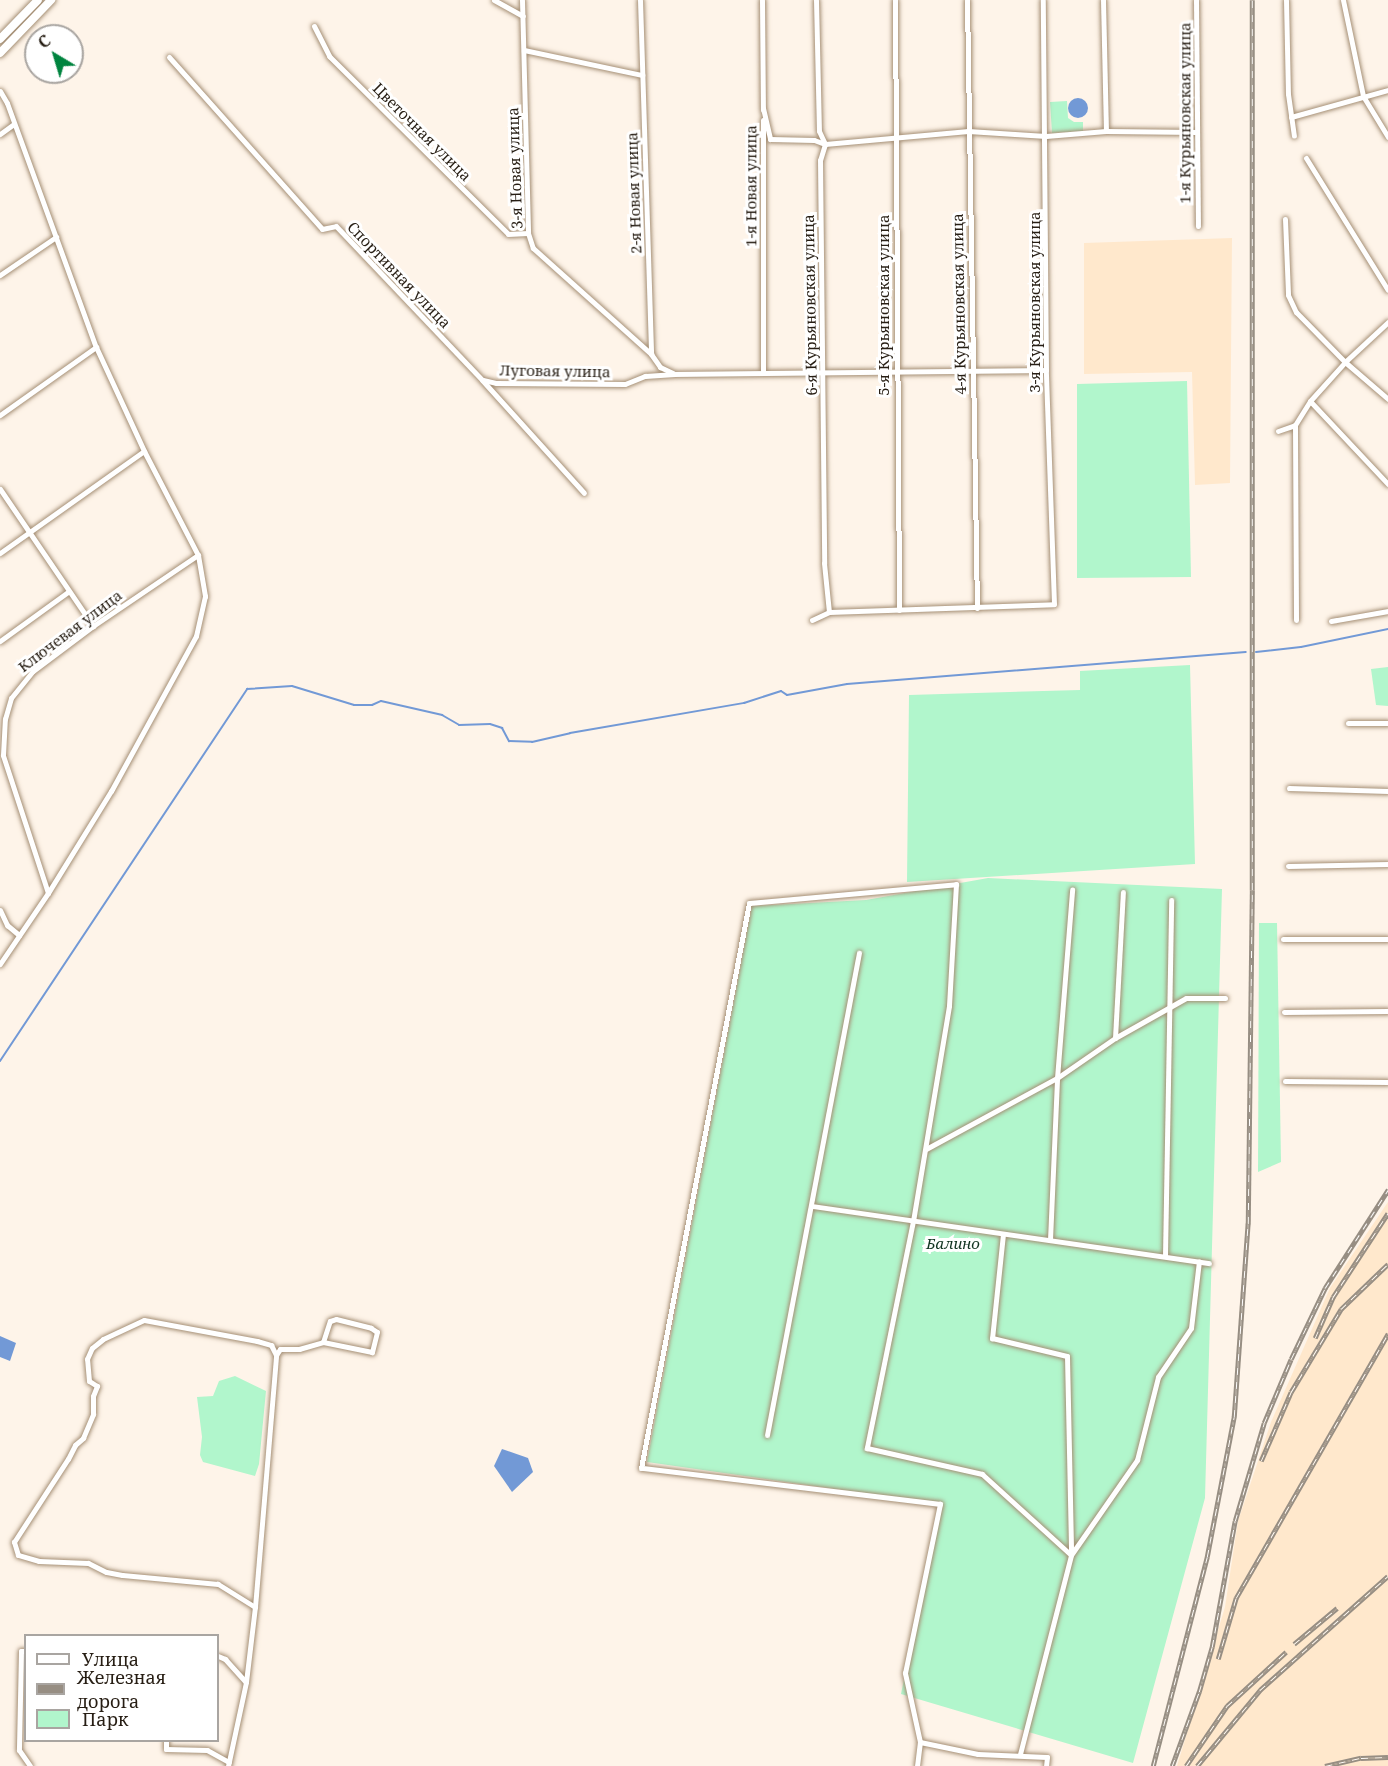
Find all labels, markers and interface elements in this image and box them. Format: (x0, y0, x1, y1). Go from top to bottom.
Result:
street label: 1-я Курьяновская улица (1176, 22, 1194, 204)
north arrow (24, 24, 84, 84)
text: С (33, 29, 55, 53)
street label: Цветочная улица (369, 79, 475, 185)
street label: 3-я Новая улица (504, 107, 526, 229)
street label: 1-я Новая улица (742, 125, 760, 247)
street label: 2-я Новая улица (623, 132, 645, 254)
street label: 3-я Курьяновская улица (1026, 211, 1044, 393)
street label: 4-я Курьяновская улица (948, 213, 970, 395)
street label: 6-я Курьяновская улица (799, 214, 821, 396)
street label: 5-я Курьяновская улица (875, 214, 893, 396)
street label: Спортивная улица (344, 218, 454, 332)
street label: Луговая улица (499, 361, 611, 381)
street label: Ключевая улица (15, 586, 125, 676)
park label: Балино (926, 1235, 980, 1253)
legend (24, 1634, 219, 1742)
text: Улица (82, 1647, 139, 1671)
text: Железная дорога (77, 1665, 166, 1713)
text: Парк (82, 1707, 129, 1731)

